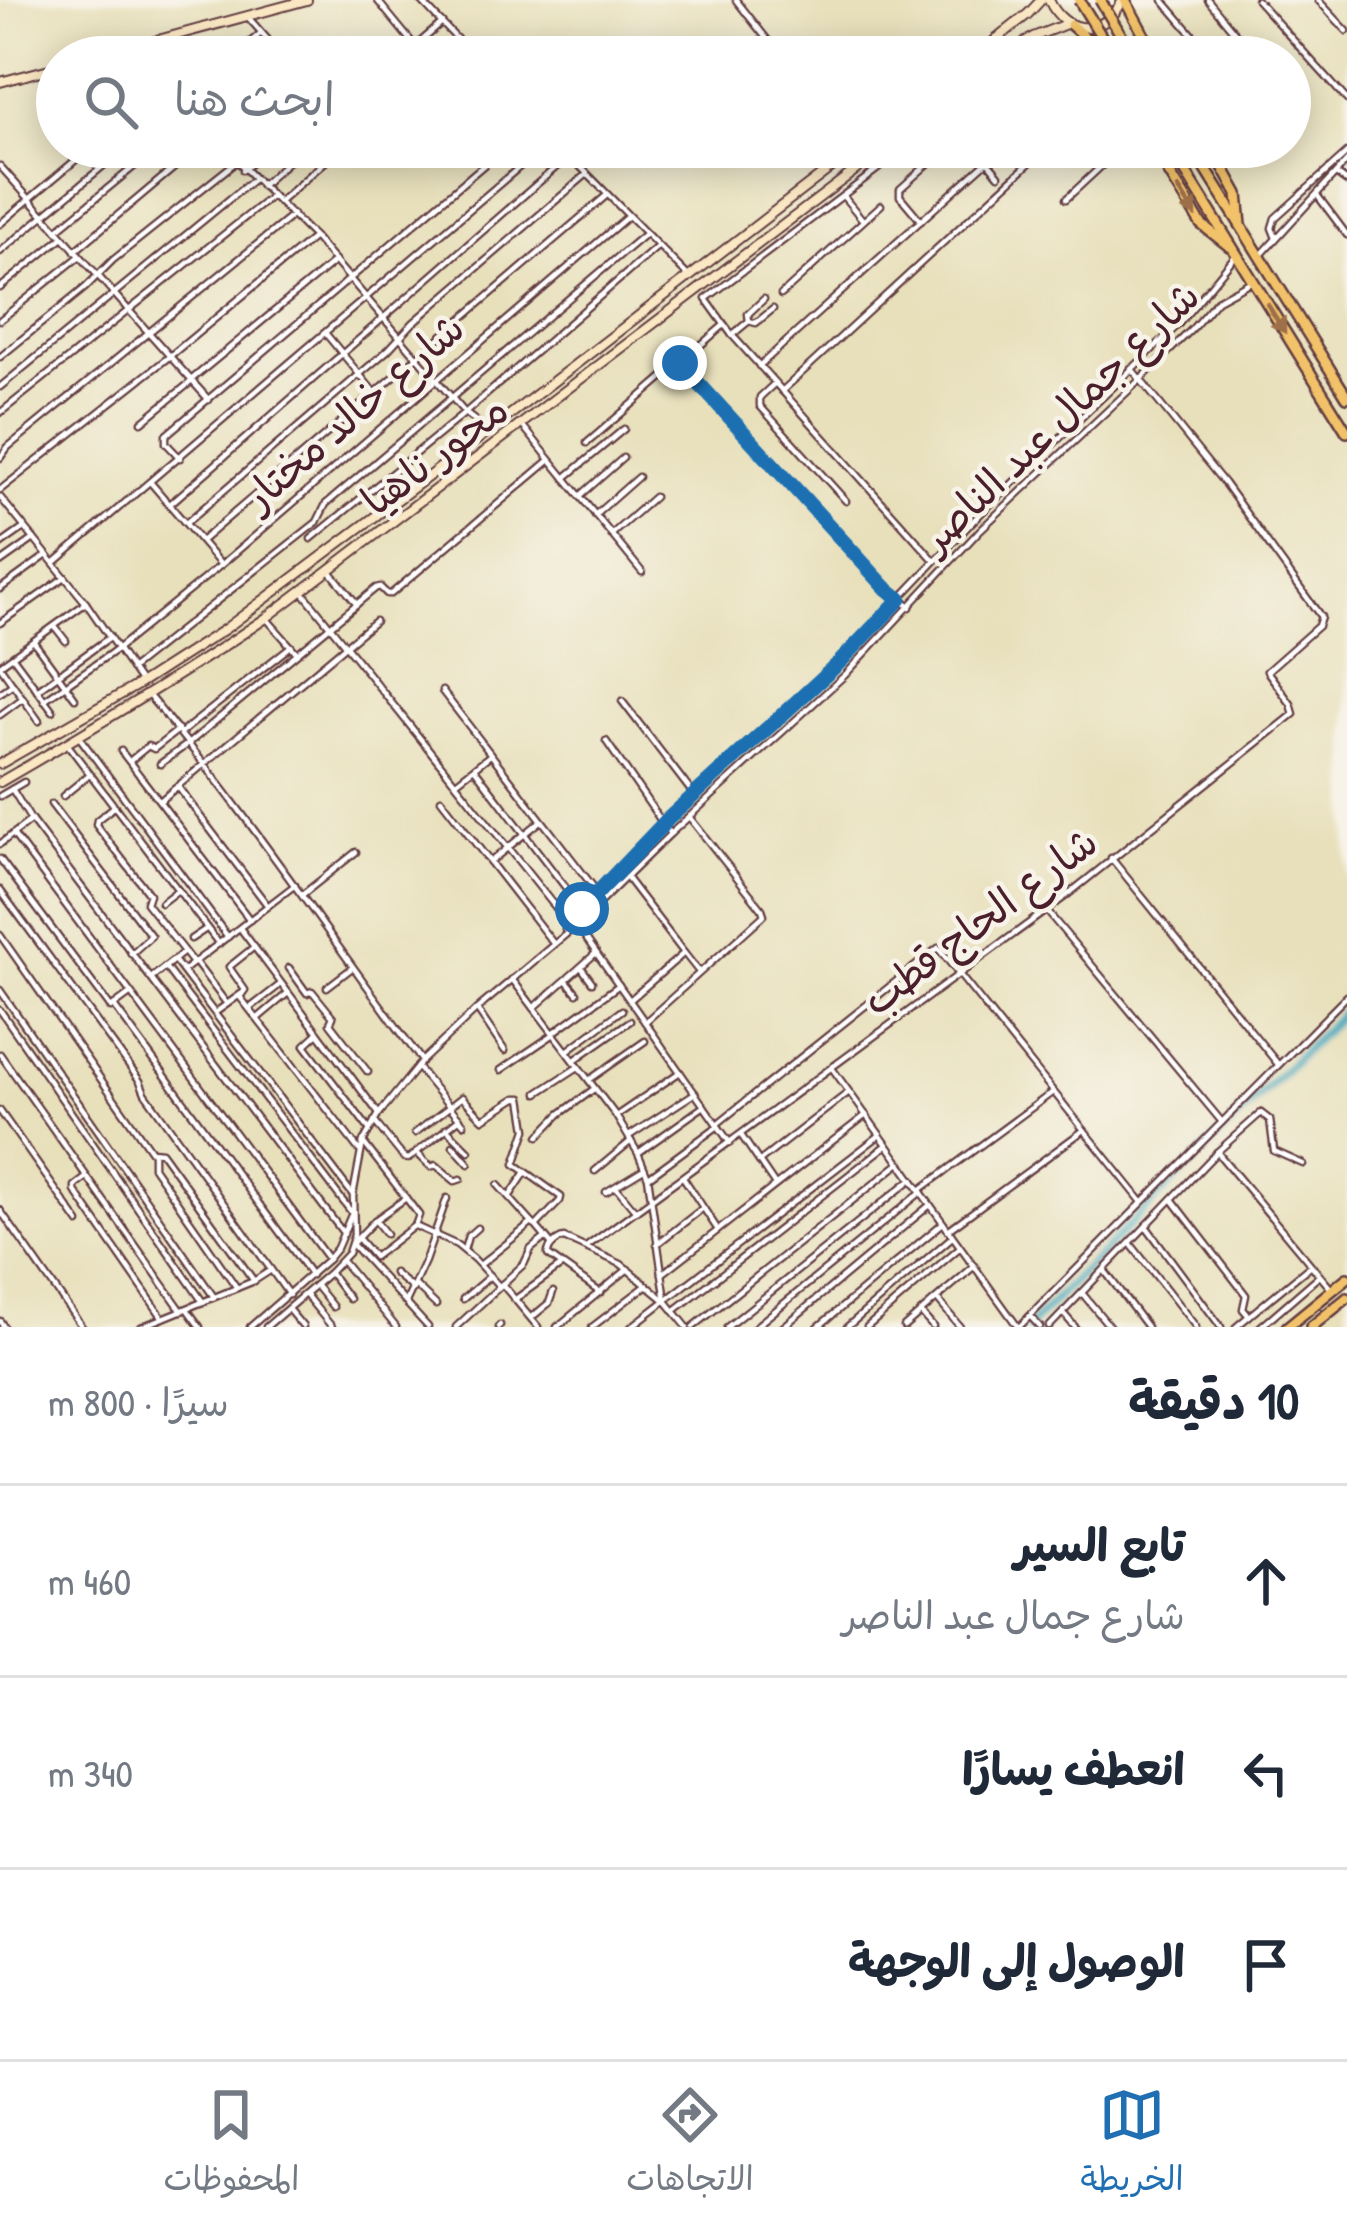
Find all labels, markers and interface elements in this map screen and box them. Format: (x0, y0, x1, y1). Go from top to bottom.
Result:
search box (36, 36, 1311, 168)
text: ابحث هنا (174, 68, 335, 129)
icon: search (78, 69, 144, 135)
one-way arrow (1176, 185, 1197, 219)
street label: شارع جمال عبد الناصر (904, 267, 1213, 568)
street label: شارع خالد مختار (228, 299, 477, 526)
one-way arrow (1265, 301, 1286, 335)
route end (653, 336, 707, 390)
street label: محور ناهيا (349, 380, 519, 528)
street label: شارع الحاج قطب (849, 813, 1110, 1029)
route start (555, 882, 609, 936)
text: 10 دقيقة (1128, 1366, 1299, 1435)
text: سيرًا · 800 m (48, 1375, 229, 1428)
text: تابع السير (1014, 1514, 1185, 1575)
icon: ahead (1233, 1548, 1299, 1614)
text: 460 m (48, 1554, 131, 1607)
text: شارع جمال عبد الناصر (842, 1588, 1185, 1641)
text: انعطف يسارًا (962, 1738, 1185, 1799)
icon: left (1233, 1740, 1299, 1806)
text: 340 m (48, 1746, 133, 1799)
text: الوصول إلى الوجهة (848, 1930, 1185, 1991)
icon: arrive (1233, 1932, 1299, 1998)
tab: المحفوظات (163, 2082, 299, 2208)
tab: الاتجاهات (626, 2082, 754, 2208)
tab: الخريطة (1081, 2082, 1184, 2208)

